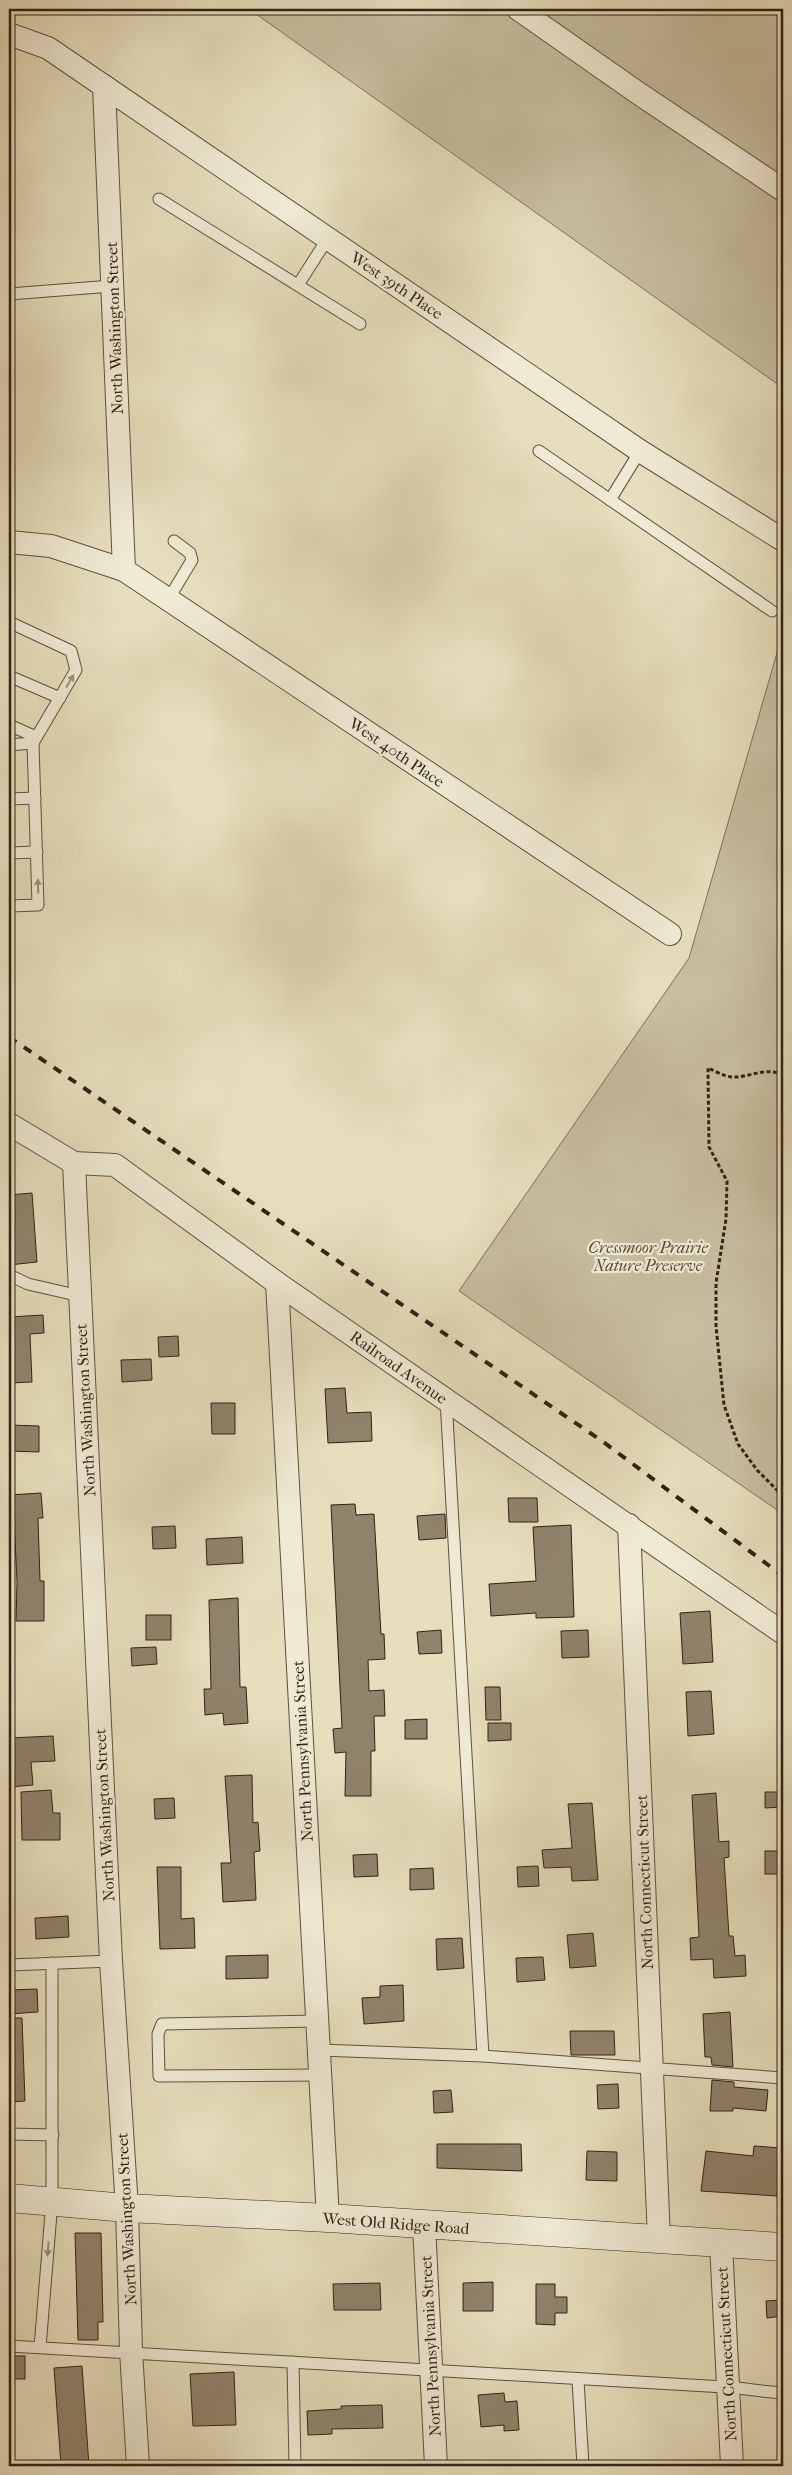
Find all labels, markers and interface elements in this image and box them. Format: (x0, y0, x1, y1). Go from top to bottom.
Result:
street label: North Washington Street (102, 241, 127, 415)
street label: West 39th Place (346, 247, 447, 323)
one-way arrow (65, 675, 74, 688)
street label: West 40th Place (345, 713, 448, 791)
one-way arrow (33, 877, 41, 893)
park label: Cressmoor Prairie Nature Preserve (588, 1238, 708, 1275)
street label: North Washington Street (71, 1323, 100, 1497)
street label: Railroad Avenue (346, 1327, 451, 1408)
street label: North Pennsylvania Street (288, 1660, 317, 1842)
street label: North Washington Street (90, 1728, 119, 1902)
street label: North Connecticut Street (632, 1794, 657, 1970)
street label: North Washington Street (112, 2132, 141, 2306)
street label: West Old Ridge Road (321, 2209, 470, 2238)
one-way arrow (44, 2242, 52, 2258)
street label: North Pennsylvania Street (416, 2255, 445, 2437)
street label: North Connecticut Street (712, 2266, 741, 2442)

